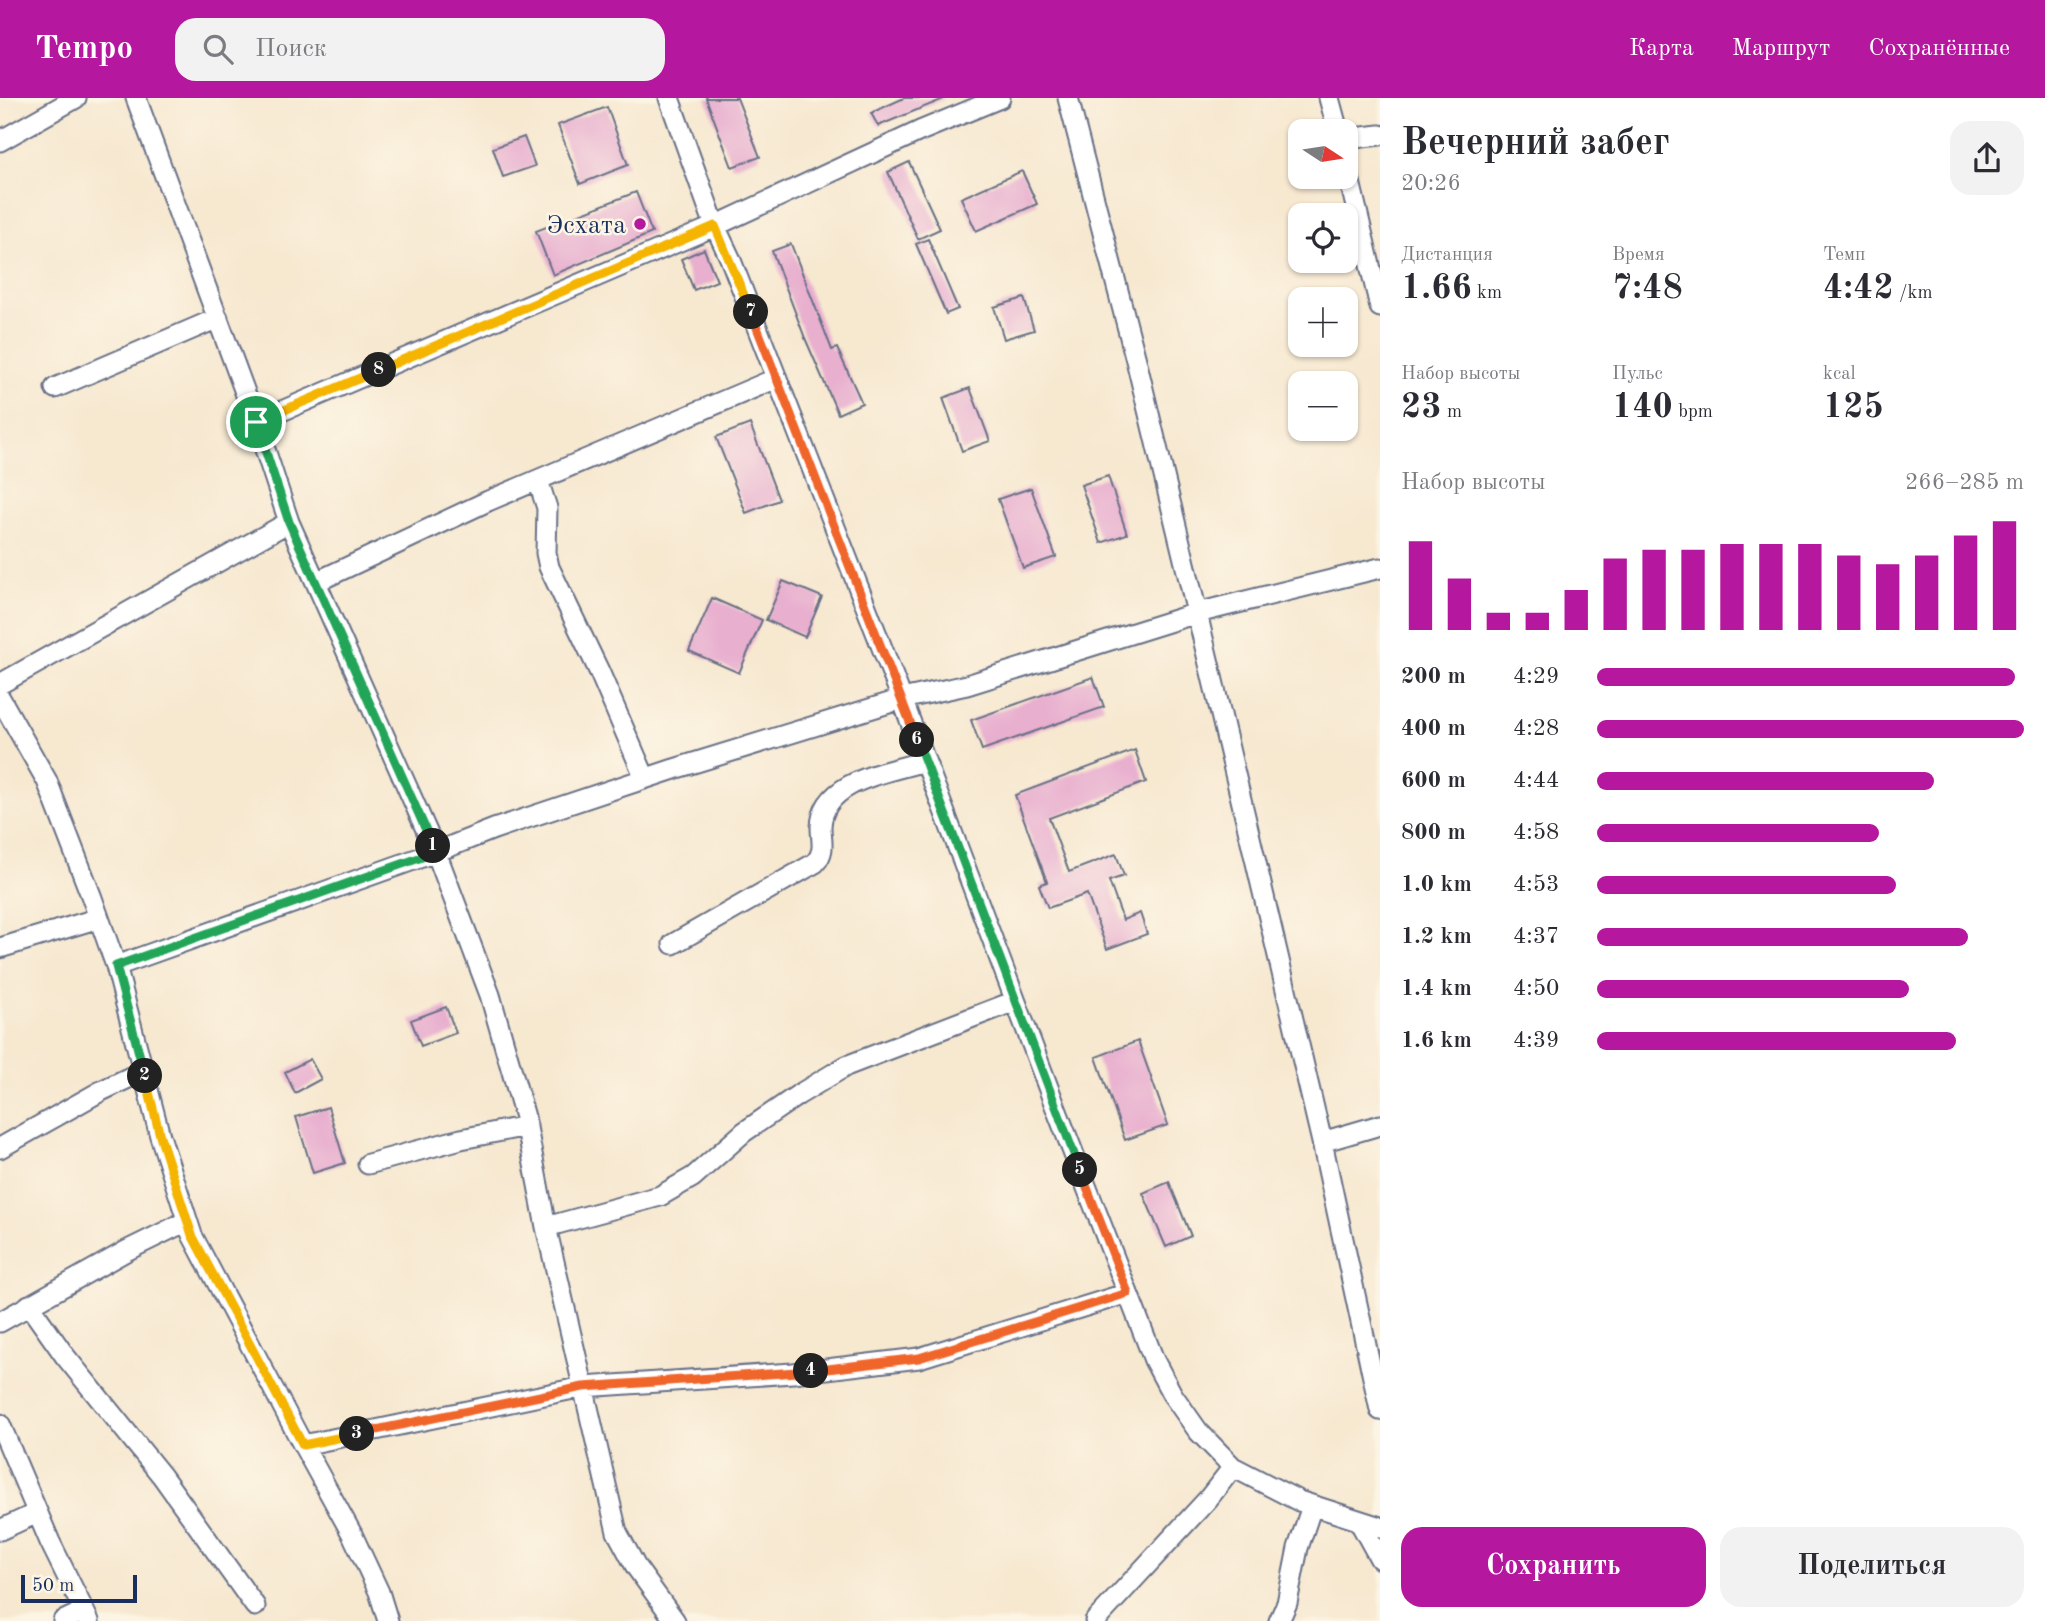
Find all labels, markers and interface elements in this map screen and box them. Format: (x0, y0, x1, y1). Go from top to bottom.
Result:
search box (175, 18, 665, 81)
icon: search (199, 30, 237, 68)
text: Tempo (35, 33, 133, 66)
text: Поиск (255, 36, 327, 62)
text: Карта (1629, 37, 1694, 61)
text: Маршрут (1732, 37, 1830, 61)
text: Сохранённые (1868, 37, 2010, 61)
north arrow (1288, 119, 1358, 189)
map controls (1288, 119, 1358, 441)
button: share (1950, 121, 2024, 195)
text: Вечерний забег (1401, 125, 1670, 163)
text: 20:26 (1401, 172, 1461, 195)
button: locate (1288, 203, 1358, 273)
place label: Эсхата (547, 213, 626, 239)
marker: Эсхата (632, 216, 648, 232)
text: Дистанция (1401, 246, 1493, 265)
text: Время (1612, 246, 1665, 265)
text: Темп (1823, 246, 1865, 265)
text: 1.66 (1401, 271, 1472, 306)
text: 7:48 (1612, 271, 1683, 306)
text: 4:42 (1823, 271, 1894, 306)
text: km (1472, 284, 1502, 303)
text: /km (1894, 284, 1933, 303)
button: + (1288, 287, 1358, 357)
pin: 7 (734, 294, 768, 330)
text: 7 (745, 302, 756, 321)
pin: 8 (362, 352, 396, 388)
text: 8 (373, 360, 384, 379)
text: Набор высоты (1401, 365, 1520, 384)
text: Пульс (1612, 365, 1663, 384)
text: kcal (1823, 365, 1856, 384)
button: − (1288, 371, 1358, 441)
text: 23 (1401, 390, 1442, 425)
text: 140 (1612, 390, 1673, 425)
text: 125 (1823, 390, 1884, 425)
pin (226, 392, 286, 452)
icon: arrive (237, 403, 275, 441)
text: m (1442, 403, 1462, 422)
text: bpm (1673, 403, 1713, 422)
text: Набор высоты (1401, 471, 1545, 494)
text: 266–285 m (1905, 471, 2024, 494)
text: 200 m (1401, 665, 1466, 688)
text: 4:29 (1513, 665, 1559, 688)
text: 400 m (1401, 717, 1466, 740)
text: 4:28 (1513, 717, 1559, 740)
pin: 6 (900, 722, 934, 758)
text: 6 (911, 730, 922, 749)
text: 600 m (1401, 769, 1466, 792)
text: 4:44 (1513, 769, 1559, 792)
text: 800 m (1401, 821, 1466, 844)
text: 4:58 (1513, 821, 1559, 844)
pin: 1 (416, 828, 450, 864)
text: 1 (427, 836, 438, 855)
text: 1.0 km (1401, 873, 1472, 896)
text: 4:53 (1513, 873, 1559, 896)
text: 1.2 km (1401, 925, 1472, 948)
text: 4:37 (1513, 925, 1559, 948)
text: 1.4 km (1401, 977, 1472, 1000)
text: 4:50 (1513, 977, 1559, 1000)
text: 1.6 km (1401, 1029, 1472, 1052)
text: 4:39 (1513, 1029, 1559, 1052)
pin: 2 (128, 1058, 162, 1094)
text: 2 (139, 1066, 150, 1085)
pin: 5 (1062, 1152, 1098, 1188)
text: 5 (1074, 1160, 1085, 1179)
pin: 4 (794, 1354, 828, 1388)
text: 4 (805, 1361, 816, 1380)
pin: 3 (340, 1416, 374, 1452)
text: 3 (351, 1424, 362, 1443)
button: Сохранить (1401, 1527, 1706, 1607)
button: Поделиться (1720, 1527, 2024, 1607)
scale bar (21, 1572, 136, 1604)
text: 50 m (32, 1577, 74, 1596)

